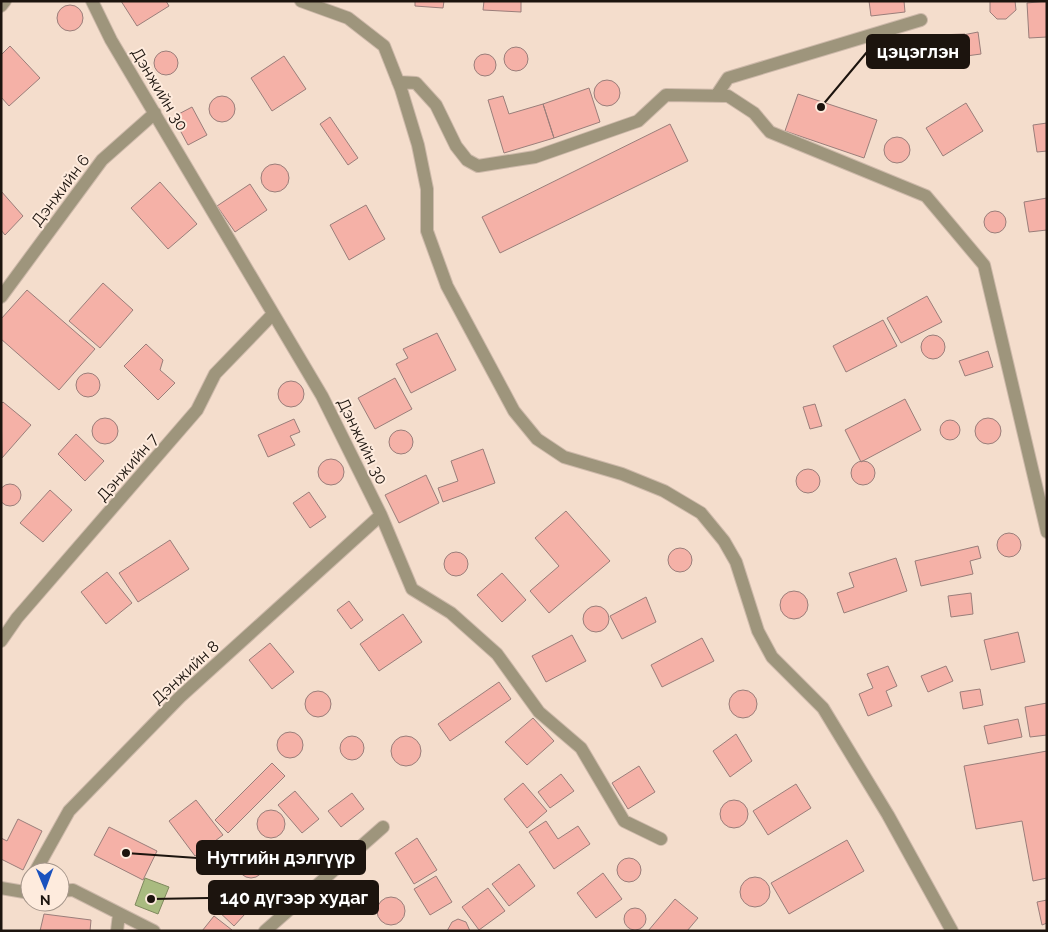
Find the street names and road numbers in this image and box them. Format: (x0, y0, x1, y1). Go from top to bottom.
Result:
street label: Дэнжийн 30 (127, 44, 192, 134)
street label: Дэнжийн 6 (27, 151, 94, 230)
street label: Дэнжийн 30 (333, 395, 392, 487)
street label: Дэнжийн 7 (93, 429, 162, 505)
street label: Дэнжийн 8 (148, 637, 223, 708)

